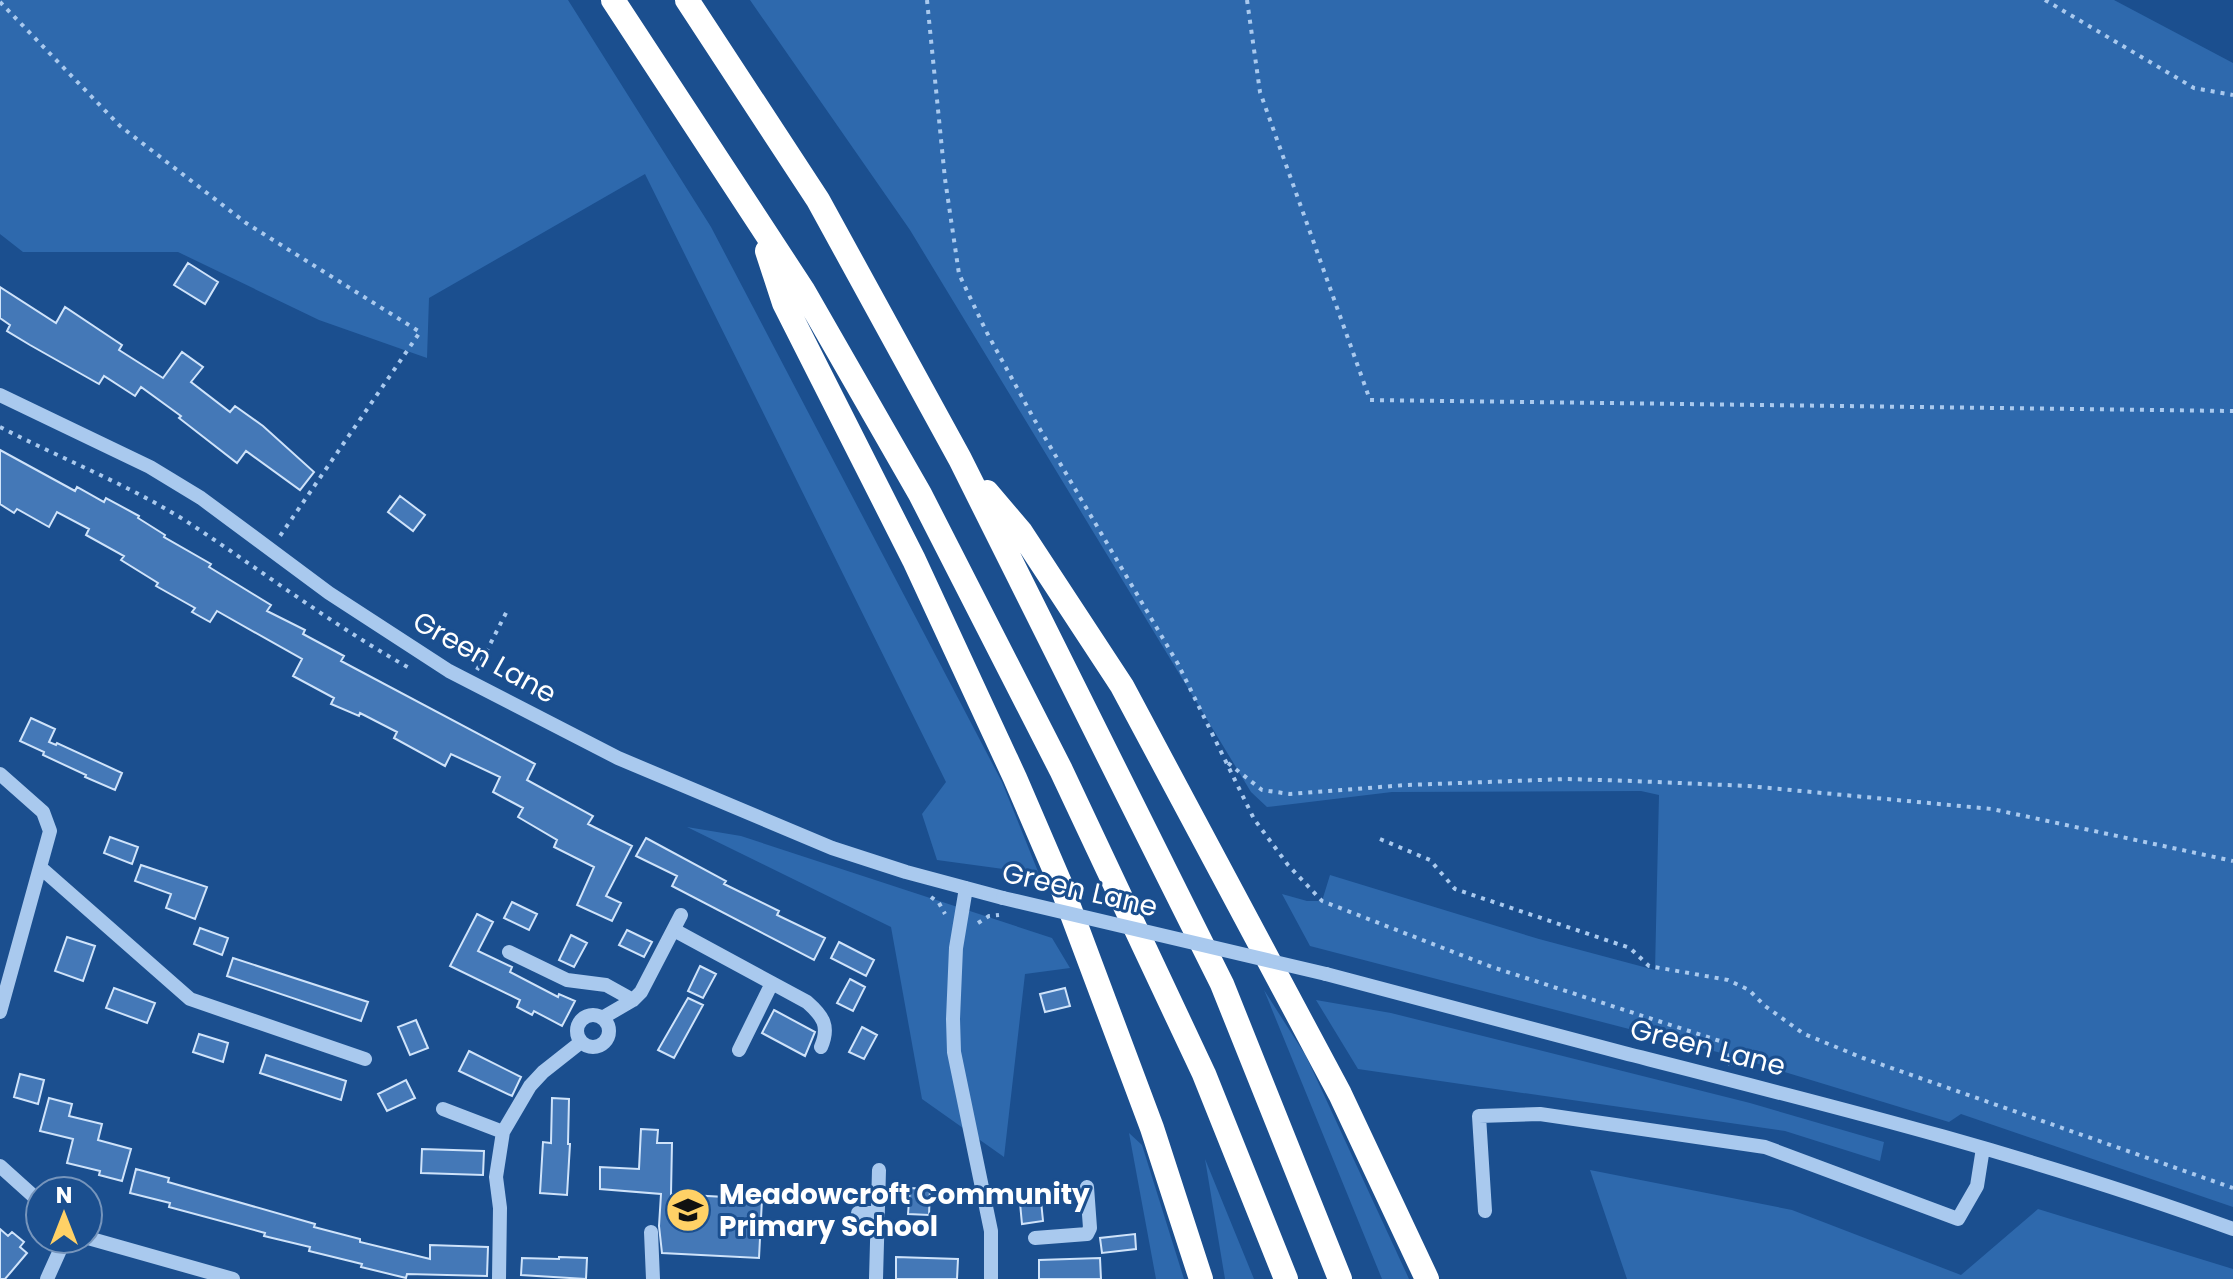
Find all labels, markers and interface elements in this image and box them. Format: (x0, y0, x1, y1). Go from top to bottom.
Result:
street label: Green Lane (406, 602, 564, 713)
street label: Green Lane (998, 853, 1162, 926)
street label: Green Lane (1626, 1009, 1790, 1086)
north arrow (24, 1175, 104, 1255)
place label: Meadowcroft Community Primary School (719, 1175, 1090, 1246)
text: N (56, 1180, 72, 1211)
school or university icon: Meadowcroft Community Primary School (664, 1186, 712, 1234)

